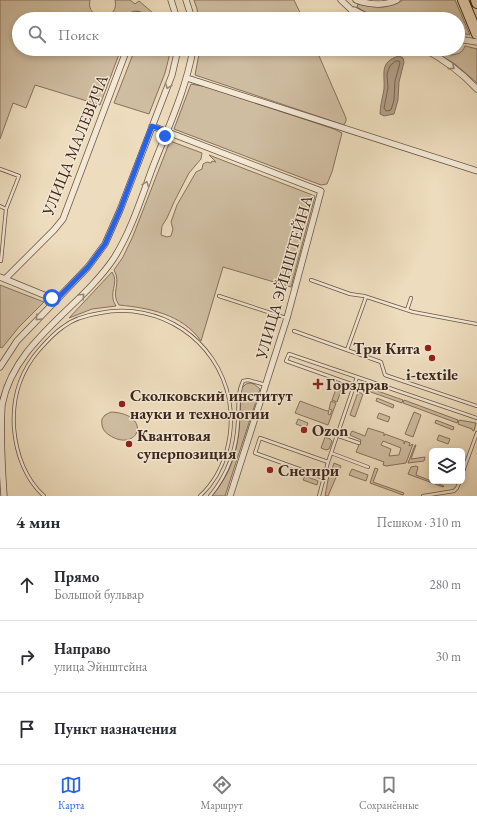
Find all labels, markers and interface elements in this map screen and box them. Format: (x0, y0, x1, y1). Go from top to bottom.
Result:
search box (12, 12, 465, 56)
icon: search (26, 23, 48, 45)
text: Поиск (58, 25, 99, 44)
one-way arrow (447, 62, 454, 69)
street label: УЛИЦА МАЛЕВИЧА (37, 71, 113, 219)
one-way arrow (164, 83, 172, 90)
route end (156, 127, 174, 145)
one-way arrow (142, 181, 150, 188)
street label: УЛИЦА ЭЙНШТЕЙНА (250, 192, 318, 362)
route start (43, 289, 61, 307)
one-way arrow (77, 293, 85, 301)
one-way arrow (35, 313, 43, 321)
place label: Три Кита (353, 338, 421, 359)
marker: Три Кита (423, 343, 433, 353)
marker: i-textile (427, 353, 437, 363)
place label: i-textile (406, 364, 458, 385)
place label: Горздрав (326, 374, 389, 395)
marker: Горздрав (313, 379, 323, 389)
place label: Сколковский институт науки и технологии (130, 385, 293, 424)
marker: Сколковский институт науки и технологии (117, 399, 127, 409)
place label: Ozon (312, 420, 348, 441)
place label: Квантовая суперпозиция (137, 425, 237, 464)
marker: Ozon (299, 425, 309, 435)
marker: Квантовая суперпозиция (124, 439, 134, 449)
map controls (429, 448, 465, 484)
button: layers (429, 448, 465, 484)
place label: Снегири (278, 460, 340, 481)
marker: Снегири (265, 465, 275, 475)
text: 4 мин (16, 511, 60, 533)
text: Пешком · 310 m (377, 514, 461, 531)
text: Прямо (54, 567, 99, 586)
icon: ahead (16, 574, 38, 596)
text: 280 m (430, 576, 461, 593)
text: Большой бульвар (54, 586, 144, 603)
text: Направо (54, 639, 111, 658)
icon: right (16, 646, 38, 668)
text: 30 m (436, 648, 461, 665)
text: улица Эйнштейна (54, 658, 147, 675)
icon: arrive (16, 718, 38, 740)
text: Пункт назначения (54, 719, 177, 738)
tab: Карта (58, 774, 84, 812)
tab: Маршрут (201, 774, 243, 812)
tab: Сохранённые (359, 774, 419, 812)

